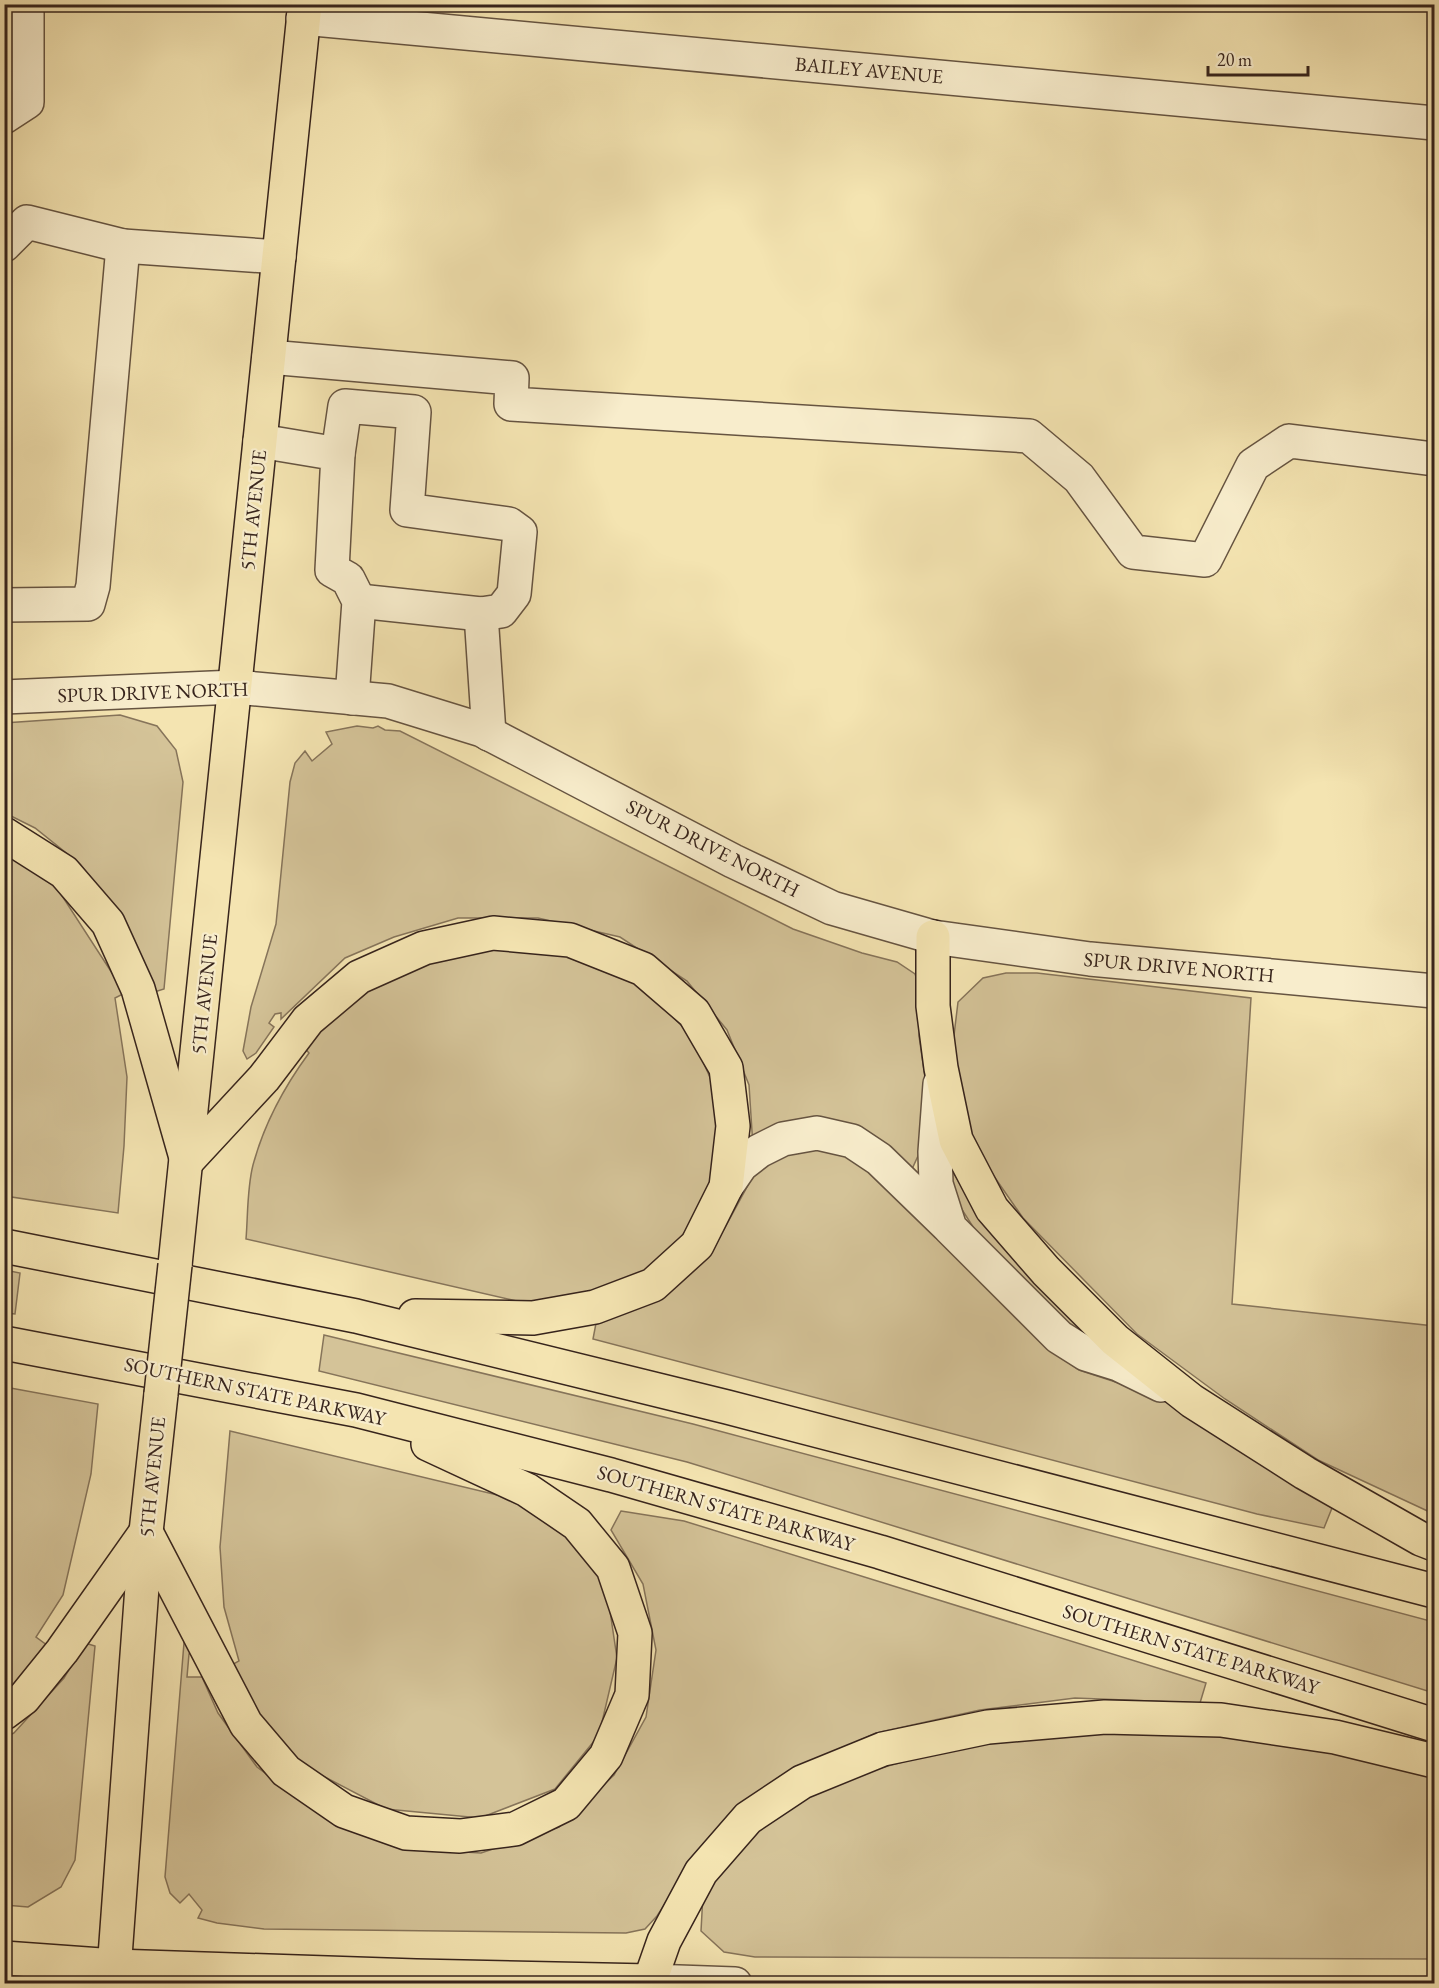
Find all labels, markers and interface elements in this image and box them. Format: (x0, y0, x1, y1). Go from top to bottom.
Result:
scale bar (1208, 39, 1308, 77)
text: 20 m (1217, 48, 1252, 71)
street label: BAILEY AVENUE (794, 51, 944, 89)
street label: 5TH AVENUE (234, 449, 272, 571)
street label: SPUR DRIVE NORTH (57, 676, 249, 708)
street label: SPUR DRIVE NORTH (622, 793, 804, 903)
street label: 5TH AVENUE (185, 933, 223, 1055)
street label: SPUR DRIVE NORTH (1083, 946, 1275, 988)
street label: SOUTHERN STATE PARKWAY (122, 1351, 389, 1432)
street label: 5TH AVENUE (133, 1416, 171, 1538)
street label: SOUTHERN STATE PARKWAY (594, 1459, 859, 1558)
street label: SOUTHERN STATE PARKWAY (1060, 1598, 1324, 1701)

